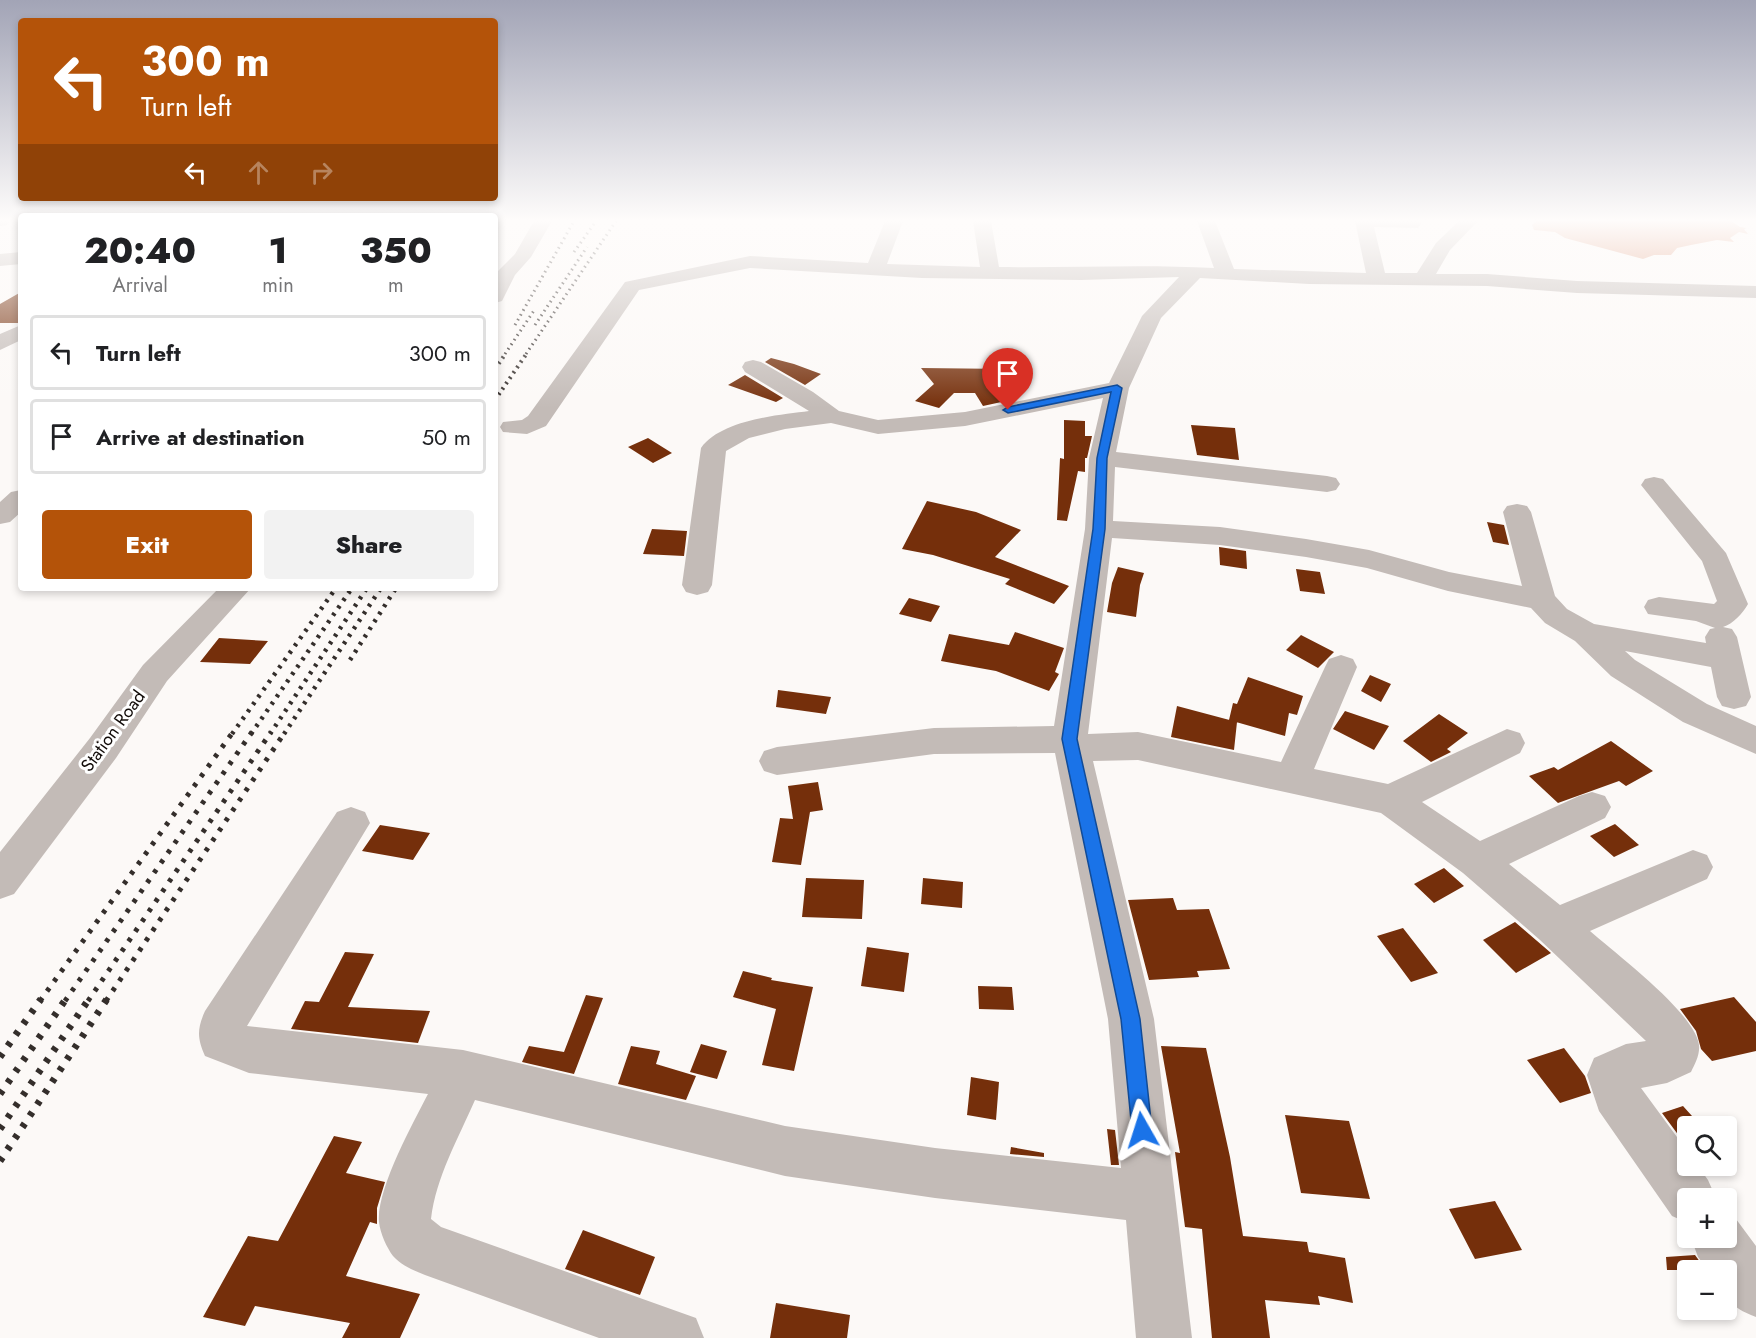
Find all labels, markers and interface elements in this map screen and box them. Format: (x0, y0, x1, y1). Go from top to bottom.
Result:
text: 300 m (141, 31, 270, 92)
icon: left (42, 42, 120, 120)
text: Turn left (141, 87, 231, 126)
icon: left (179, 156, 212, 189)
icon: ahead (242, 156, 275, 189)
icon: right (305, 156, 338, 189)
text: 20:40 (84, 224, 196, 276)
text: 1 (269, 224, 287, 276)
text: 350 (360, 224, 432, 276)
text: Arrival (113, 271, 168, 300)
text: min (262, 271, 294, 300)
text: m (388, 271, 404, 300)
icon: left (45, 336, 78, 369)
text: Turn left (96, 337, 181, 369)
text: 300 m (409, 337, 471, 369)
pin (982, 348, 1033, 410)
icon: arrive (991, 357, 1024, 390)
icon: arrive (45, 420, 78, 453)
text: Arrive at destination (96, 421, 305, 453)
text: 50 m (422, 421, 471, 453)
button: Exit (42, 510, 252, 579)
button: Share (264, 510, 474, 579)
street label: Station Road (74, 685, 152, 777)
position arrow (1110, 1098, 1174, 1162)
map controls (1677, 1116, 1737, 1320)
button: search (1677, 1116, 1737, 1176)
button: + (1677, 1188, 1737, 1248)
button: − (1677, 1260, 1737, 1320)

